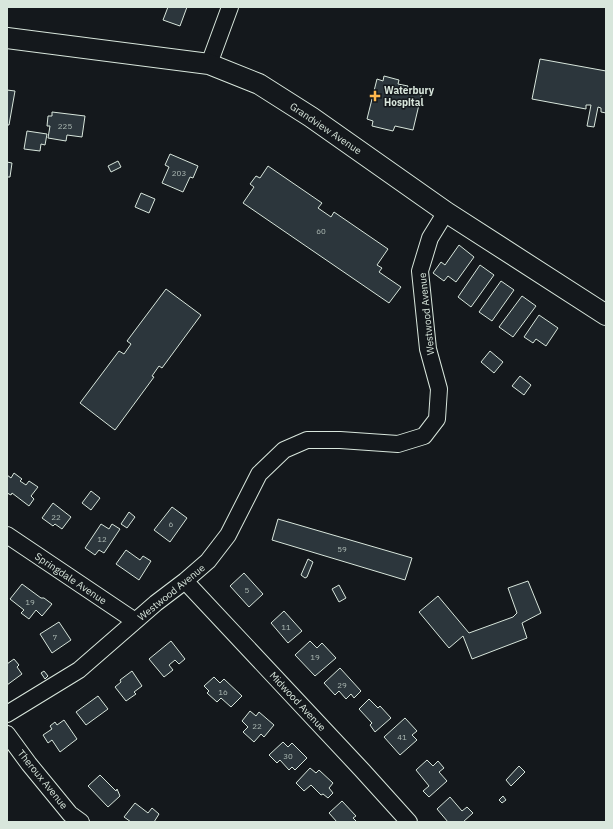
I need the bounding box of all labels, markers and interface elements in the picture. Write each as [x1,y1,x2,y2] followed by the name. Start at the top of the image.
[384,84,435,109] place label: Waterbury Hospital
[369,90,381,102] marker: Waterbury Hospital
[287,100,364,157] street label: Grandview Avenue
[58,121,72,131] house number: 225
[172,168,186,178] house number: 203
[316,226,326,236] house number: 60
[416,272,437,356] street label: Westwood Avenue
[51,512,61,522] house number: 22
[169,519,174,529] house number: 6
[97,534,107,544] house number: 12
[337,544,347,554] house number: 59
[32,550,110,608] street label: Springdale Avenue
[135,561,208,624] street label: Westwood Avenue
[245,585,250,595] house number: 5
[25,597,35,607] house number: 19
[281,622,291,632] house number: 11
[53,632,58,642] house number: 7
[310,652,320,662] house number: 19
[267,669,329,734] street label: Midwood Avenue
[337,680,347,690] house number: 29
[218,687,228,697] house number: 16
[252,721,262,731] house number: 22
[397,732,407,742] house number: 41
[15,747,71,812] street label: Theroux Avenue
[283,751,293,761] house number: 30

